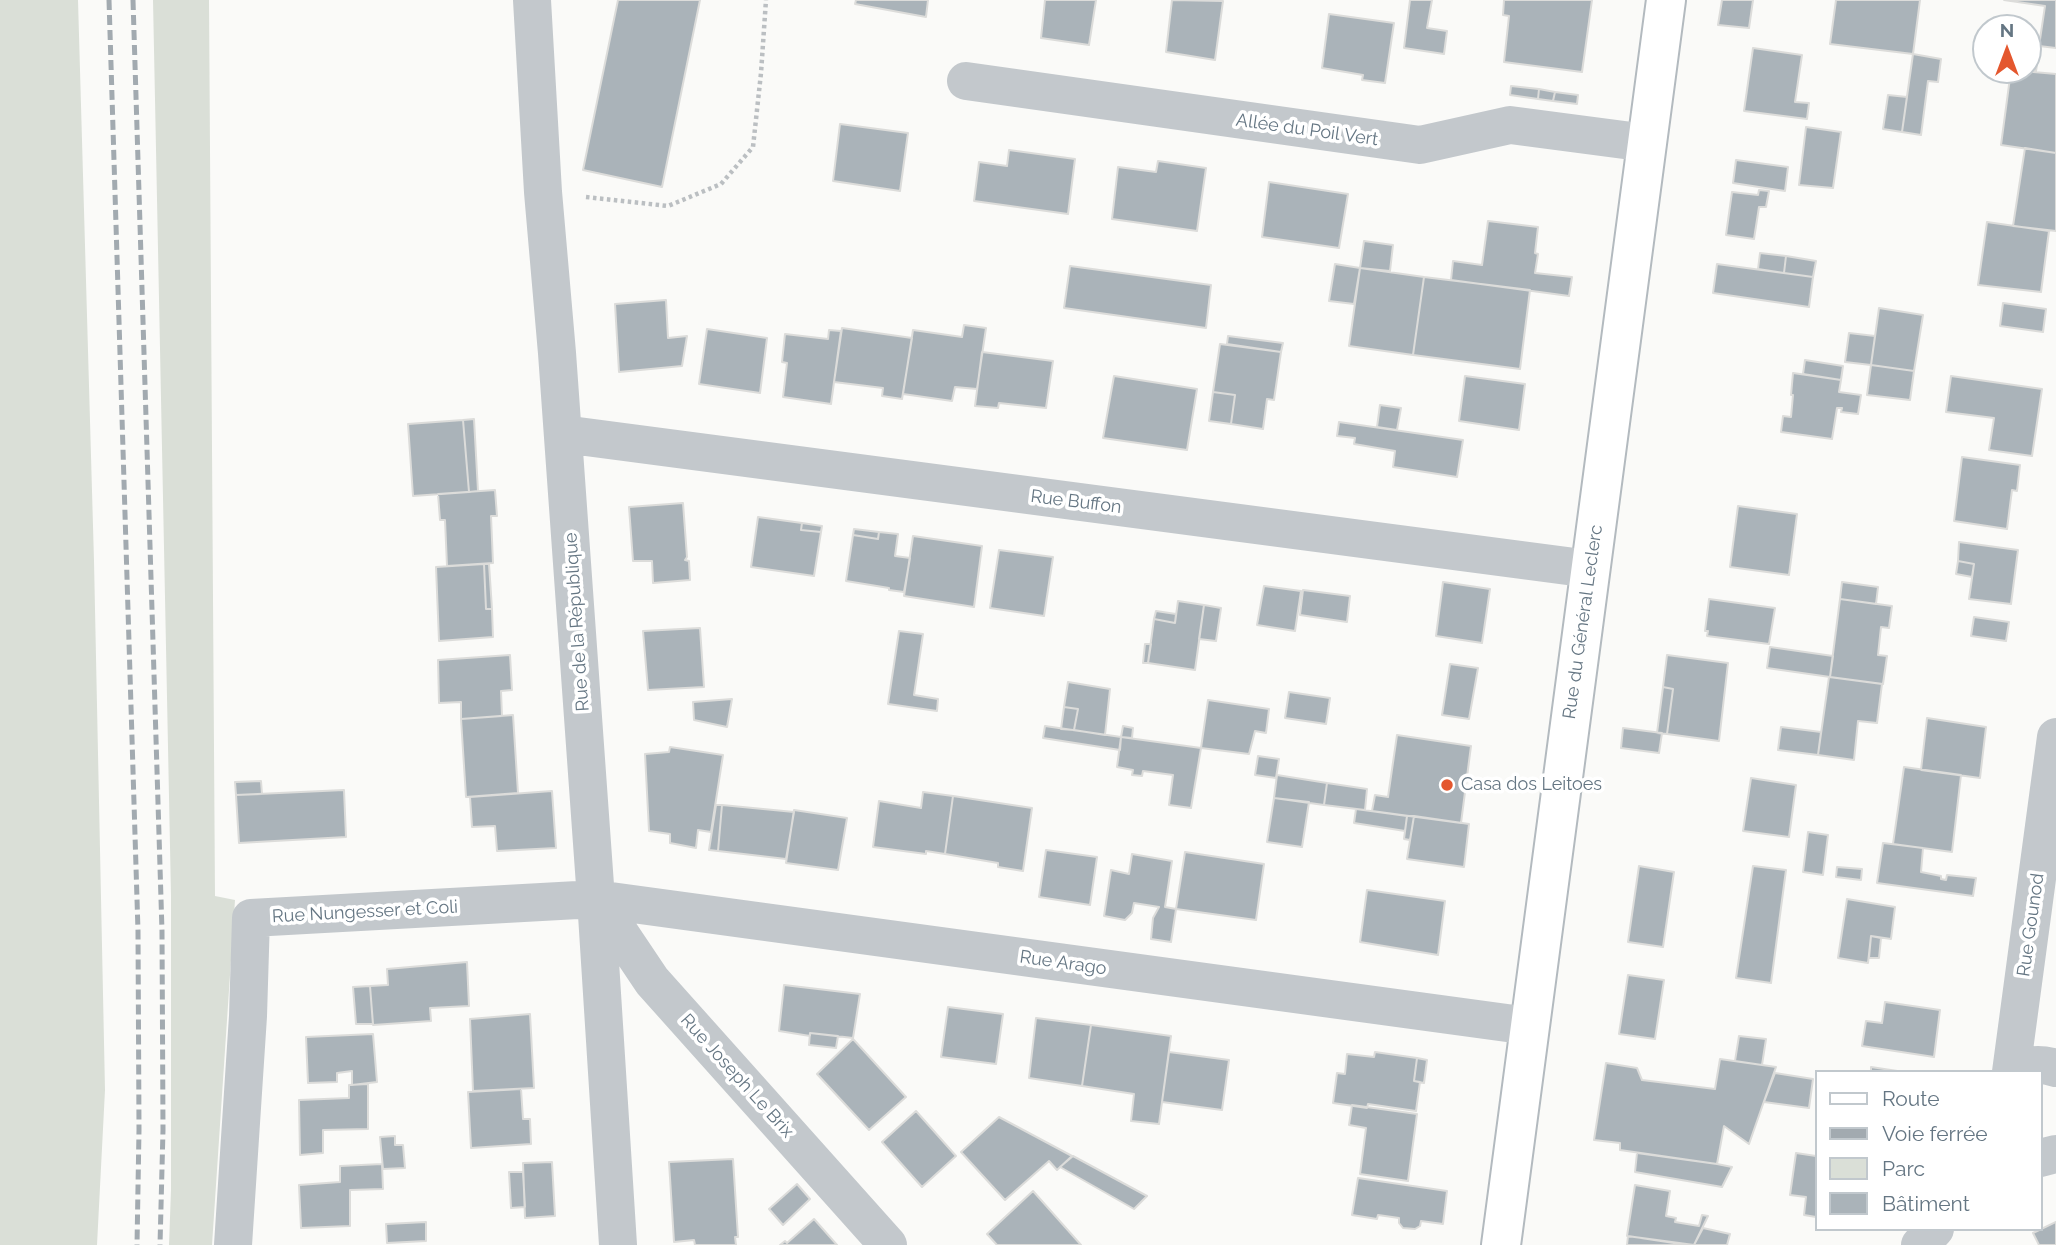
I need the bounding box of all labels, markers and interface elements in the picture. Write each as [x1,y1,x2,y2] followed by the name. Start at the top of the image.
[1972,14,2042,84] north arrow
[2000,19,2014,41] text: N
[1235,109,1379,151] street label: Allée du Poil Vert
[1029,486,1123,518] street label: Rue Buffon
[1559,523,1607,721] street label: Rue du Général Leclerc
[560,532,594,712] street label: Rue de la République
[1461,774,1602,796] place label: Casa dos Leitoes
[1439,777,1455,793] marker: Casa dos Leitoes
[2013,872,2049,978] street label: Rue Gounod
[272,896,458,928] street label: Rue Nungesser et Coli
[1018,946,1108,980] street label: Rue Arago
[676,1010,798,1142] street label: Rue Joseph Le Brix
[1814,1070,2042,1231] legend
[1882,1086,1940,1111] text: Route
[1882,1121,1988,1146] text: Voie ferrée
[1882,1156,1925,1181] text: Parc
[1882,1191,1970,1216] text: Bâtiment

